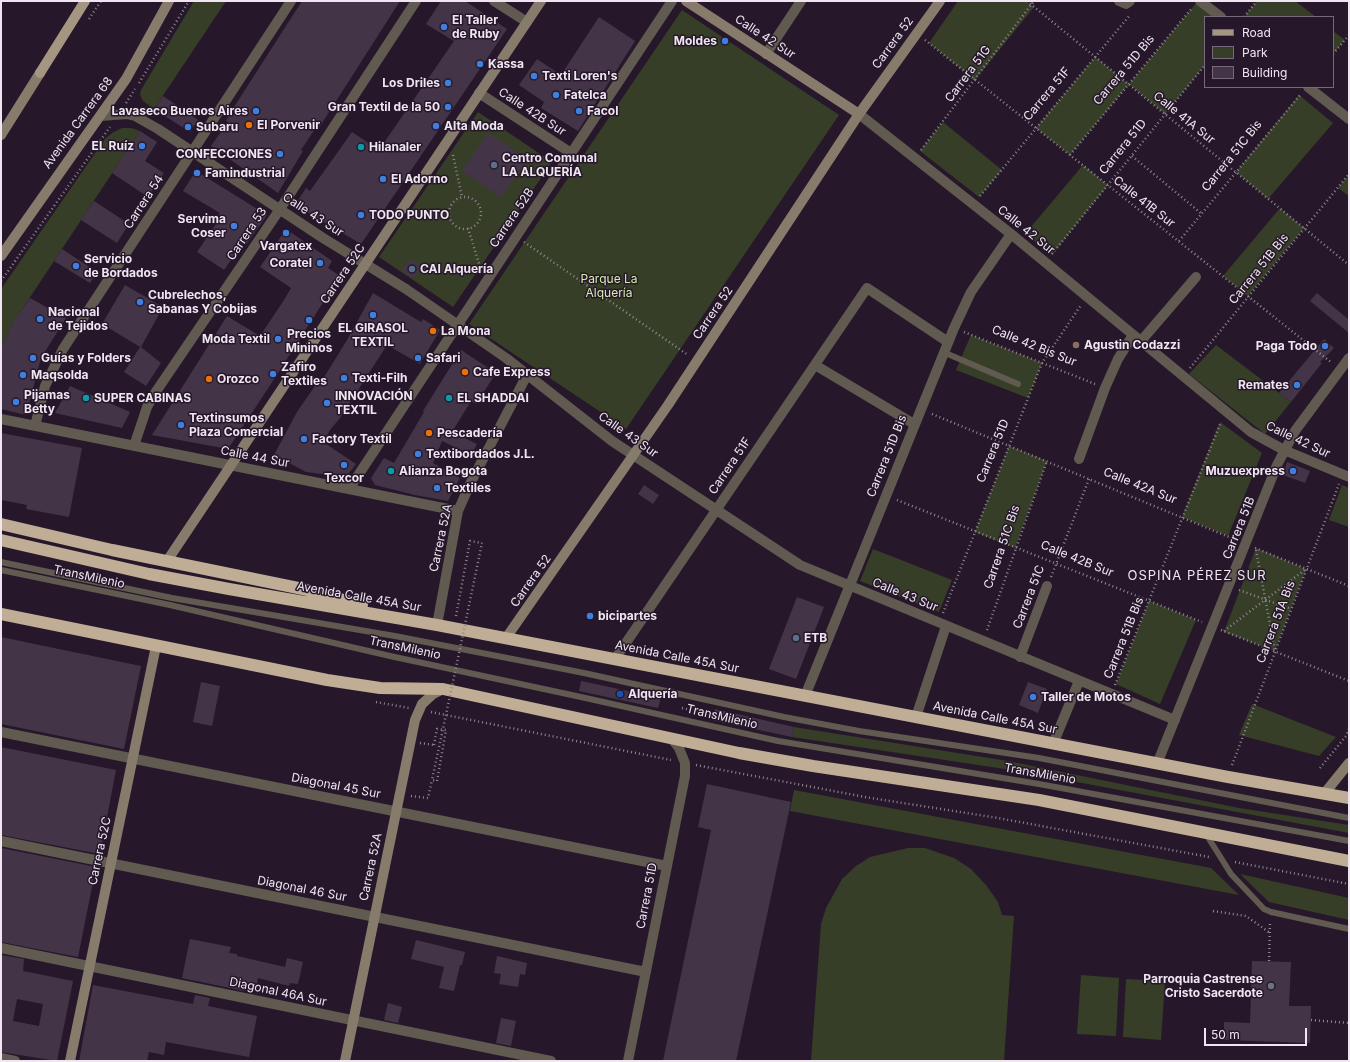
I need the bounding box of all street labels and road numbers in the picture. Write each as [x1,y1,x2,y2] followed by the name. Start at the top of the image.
[732,12,798,62] street label: Calle 42 Sur
[869,14,917,72] street label: Carrera 52
[1090,32,1158,108] street label: Carrera 51D Bis
[942,43,994,105] street label: Carrera 51G
[1020,64,1074,124] street label: Carrera 51F
[40,74,116,172] street label: Avenida Carrera 68
[496,85,568,139] street label: Calle 42B Sur
[1150,89,1218,147] street label: Calle 41A Sur
[1096,116,1150,178] street label: Carrera 51D
[1199,117,1265,195] street label: Carrera 51C Bis
[121,172,167,232] street label: Carrera 54
[1110,173,1178,231] street label: Calle 41B Sur
[487,186,537,250] street label: Carrera 52B
[280,190,346,240] street label: Calle 43 Sur
[994,203,1058,257] street label: Calle 42 Sur
[224,205,270,263] street label: Carrera 53
[1226,231,1292,307] street label: Carrera 51B Bis
[318,241,368,307] street label: Carrera 52C
[690,284,736,342] street label: Carrera 52
[990,322,1078,370] street label: Calle 42 Bis Sur
[595,409,661,461] street label: Calle 43 Sur
[864,413,910,499] street label: Carrera 51D Bis
[974,417,1012,485] street label: Carrera 51D
[1263,419,1333,461] street label: Calle 42 Sur
[706,435,754,497] street label: Carrera 51F
[219,443,291,471] street label: Calle 44 Sur
[1101,465,1179,507] street label: Calle 42A Sur
[1220,495,1258,561] street label: Carrera 51B
[427,503,455,573] street label: Carrera 52A
[981,503,1023,591] street label: Carrera 51C Bis
[1038,538,1116,580] street label: Calle 42B Sur
[508,552,554,610] street label: Carrera 52
[52,562,126,592] street label: TransMilenio
[1010,563,1048,631] street label: Carrera 51C
[870,575,940,615] street label: Calle 43 Sur
[296,579,422,615] street label: Avenida Calle 45A Sur
[1254,579,1298,665] street label: Carrera 51A Bis
[1101,595,1147,681] street label: Carrera 51B Bis
[368,633,442,663] street label: TransMilenio
[614,638,740,676] street label: Avenida Calle 45A Sur
[932,699,1058,737] street label: Avenida Calle 45A Sur
[685,702,759,732] street label: TransMilenio
[1003,761,1077,787] street label: TransMilenio
[290,770,382,802] street label: Diagonal 45 Sur
[86,815,114,887] street label: Carrera 52C
[357,832,385,902] street label: Carrera 52A
[634,862,660,930] street label: Carrera 51D
[256,873,348,905] street label: Diagonal 46 Sur
[228,975,328,1009] street label: Diagonal 46A Sur

